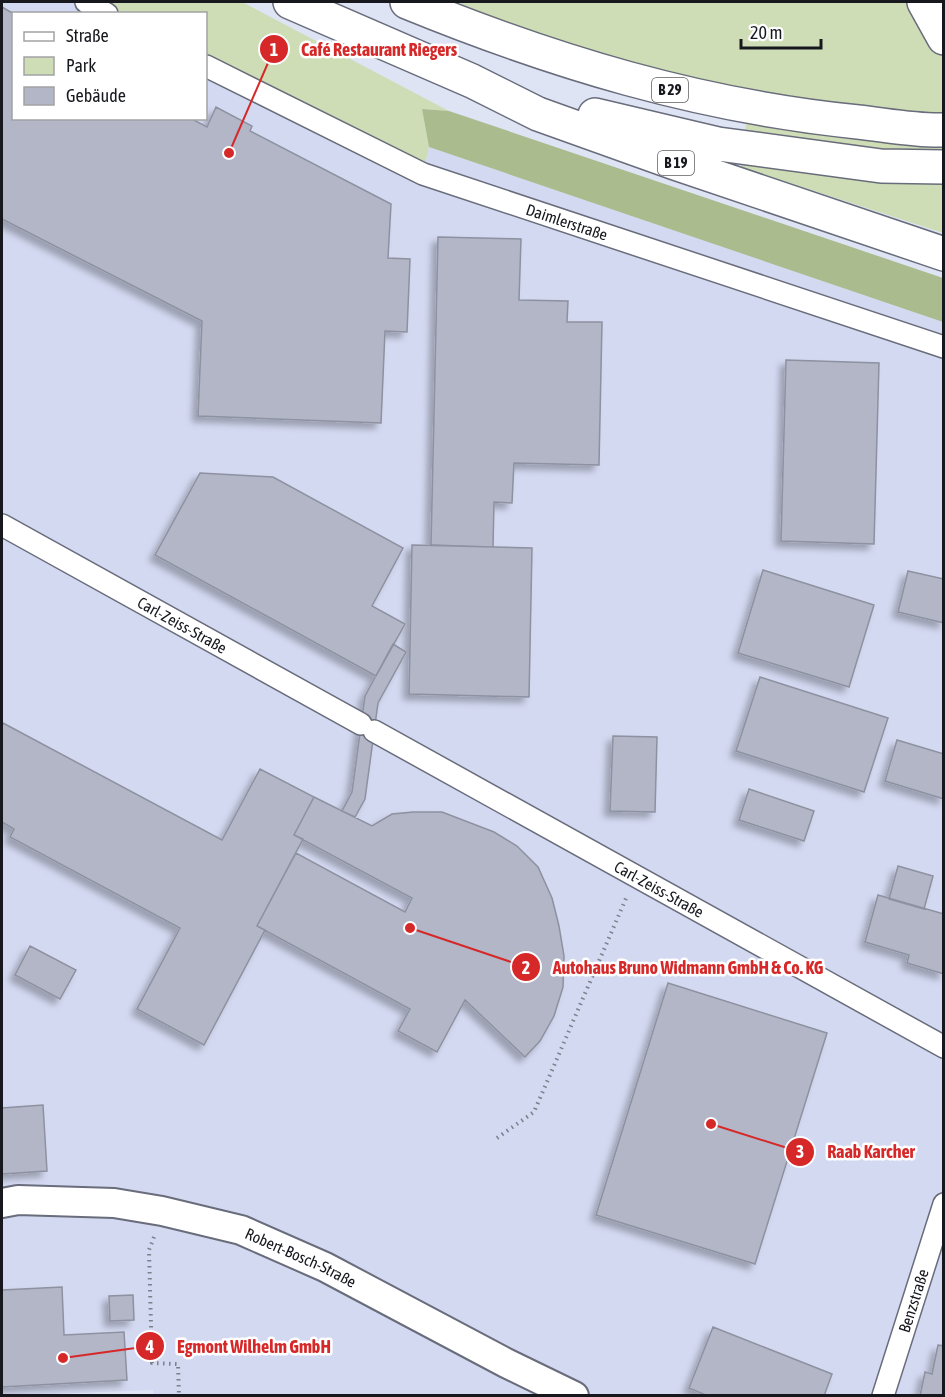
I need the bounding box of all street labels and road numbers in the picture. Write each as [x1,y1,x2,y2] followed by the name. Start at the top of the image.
[652,78,688,102] road number: B 29
[658,151,694,175] road number: B 19
[524,200,610,244] street label: Daimlerstraße
[134,593,230,657] street label: Carl-Zeiss-Straße
[611,857,707,921] street label: Carl-Zeiss-Straße
[243,1224,359,1291] street label: Robert-Bosch-Straße
[895,1267,932,1335] street label: Benzstraße

